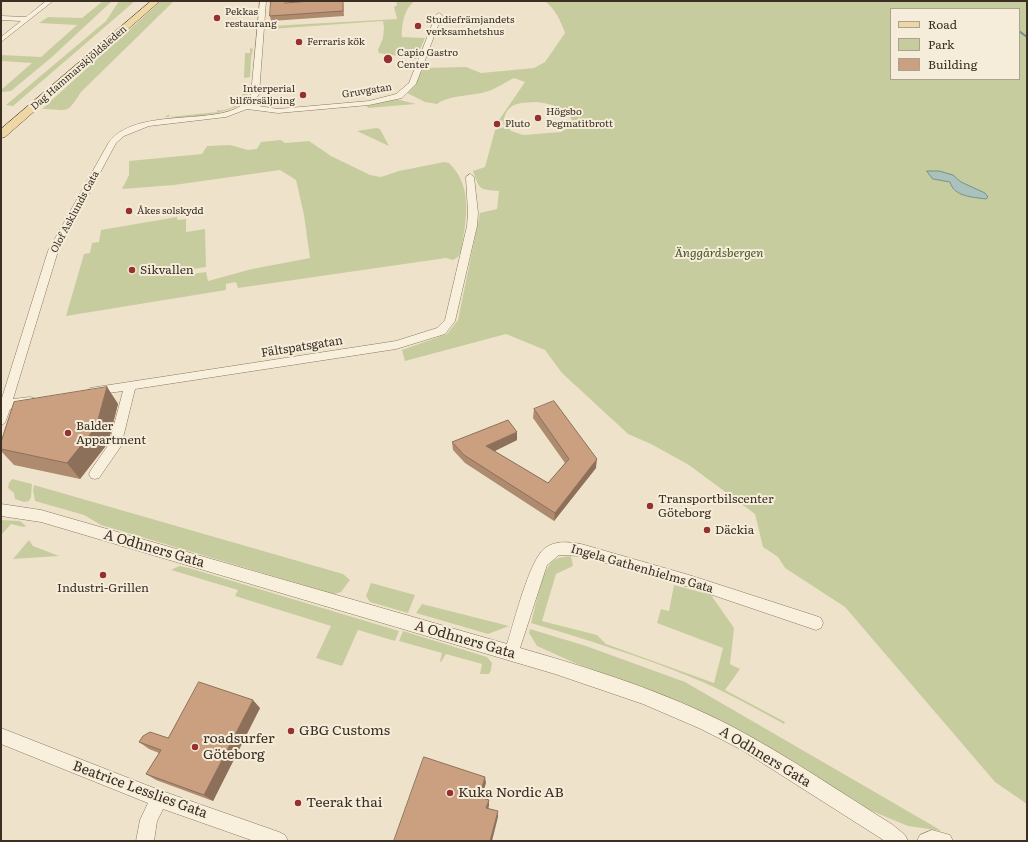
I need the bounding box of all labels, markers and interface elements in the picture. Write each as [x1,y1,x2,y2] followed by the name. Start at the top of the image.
[225,6,277,30] place label: Pekkas restaurang
[890,8,1020,80] legend
[212,13,222,23] marker: Pekkas restaurang
[426,14,514,38] place label: Studiefrämjandets verksamhetshus
[928,15,957,33] text: Road
[413,21,423,31] marker: Studiefrämjandets verksamhetshus
[29,23,129,113] street label: Dag Hammarskjöldsleden
[928,35,954,53] text: Park
[307,36,365,48] place label: Ferraris kök
[294,37,304,47] marker: Ferraris kök
[397,47,458,70] place label: Capio Gastro Center
[382,53,394,65] marker: Capio Gastro Center
[928,55,977,73] text: Building
[341,81,393,101] street label: Gruvgatan
[230,83,295,106] place label: Interperial bilförsäljning
[298,90,308,100] marker: Interperial bilförsäljning
[546,106,613,130] place label: Högsbo Pegmatitbrott
[533,113,543,123] marker: Högsbo Pegmatitbrott
[505,118,530,130] place label: Pluto
[492,119,502,129] marker: Pluto
[48,169,102,255] street label: Olof Asklunds Gata
[137,205,204,217] place label: Åkes solskydd
[124,206,134,216] marker: Åkes solskydd
[675,246,763,260] park label: Änggårdsbergen
[140,263,194,277] place label: Sikvallen
[127,265,137,275] marker: Sikvallen
[260,333,344,361] street label: Fältspatsgatan
[76,419,146,447] place label: Balder Appartment
[63,428,73,438] marker: Balder Appartment
[658,492,774,520] place label: Transportbilscenter Göteborg
[645,501,655,511] marker: Transportbilscenter Göteborg
[715,523,754,537] place label: Däckia
[702,525,712,535] marker: Däckia
[102,527,206,571] street label: A Odhners Gata
[569,542,715,596] street label: Ingela Gathenhielms Gata
[98,570,108,580] marker: Industri-Grillen
[57,581,149,595] place label: Industri-Grillen
[413,618,517,662] street label: A Odhners Gata
[299,723,390,739] place label: GBG Customs
[716,723,814,791] street label: A Odhners Gata
[286,726,296,736] marker: GBG Customs
[203,731,274,764] place label: roadsurfer Göteborg
[190,742,200,752] marker: roadsurfer Göteborg
[70,758,210,822] street label: Beatrice Lesslies Gata
[458,785,564,801] place label: Kuka Nordic AB
[445,788,455,798] marker: Kuka Nordic AB
[306,795,382,811] place label: Teerak thai
[293,798,303,808] marker: Teerak thai

